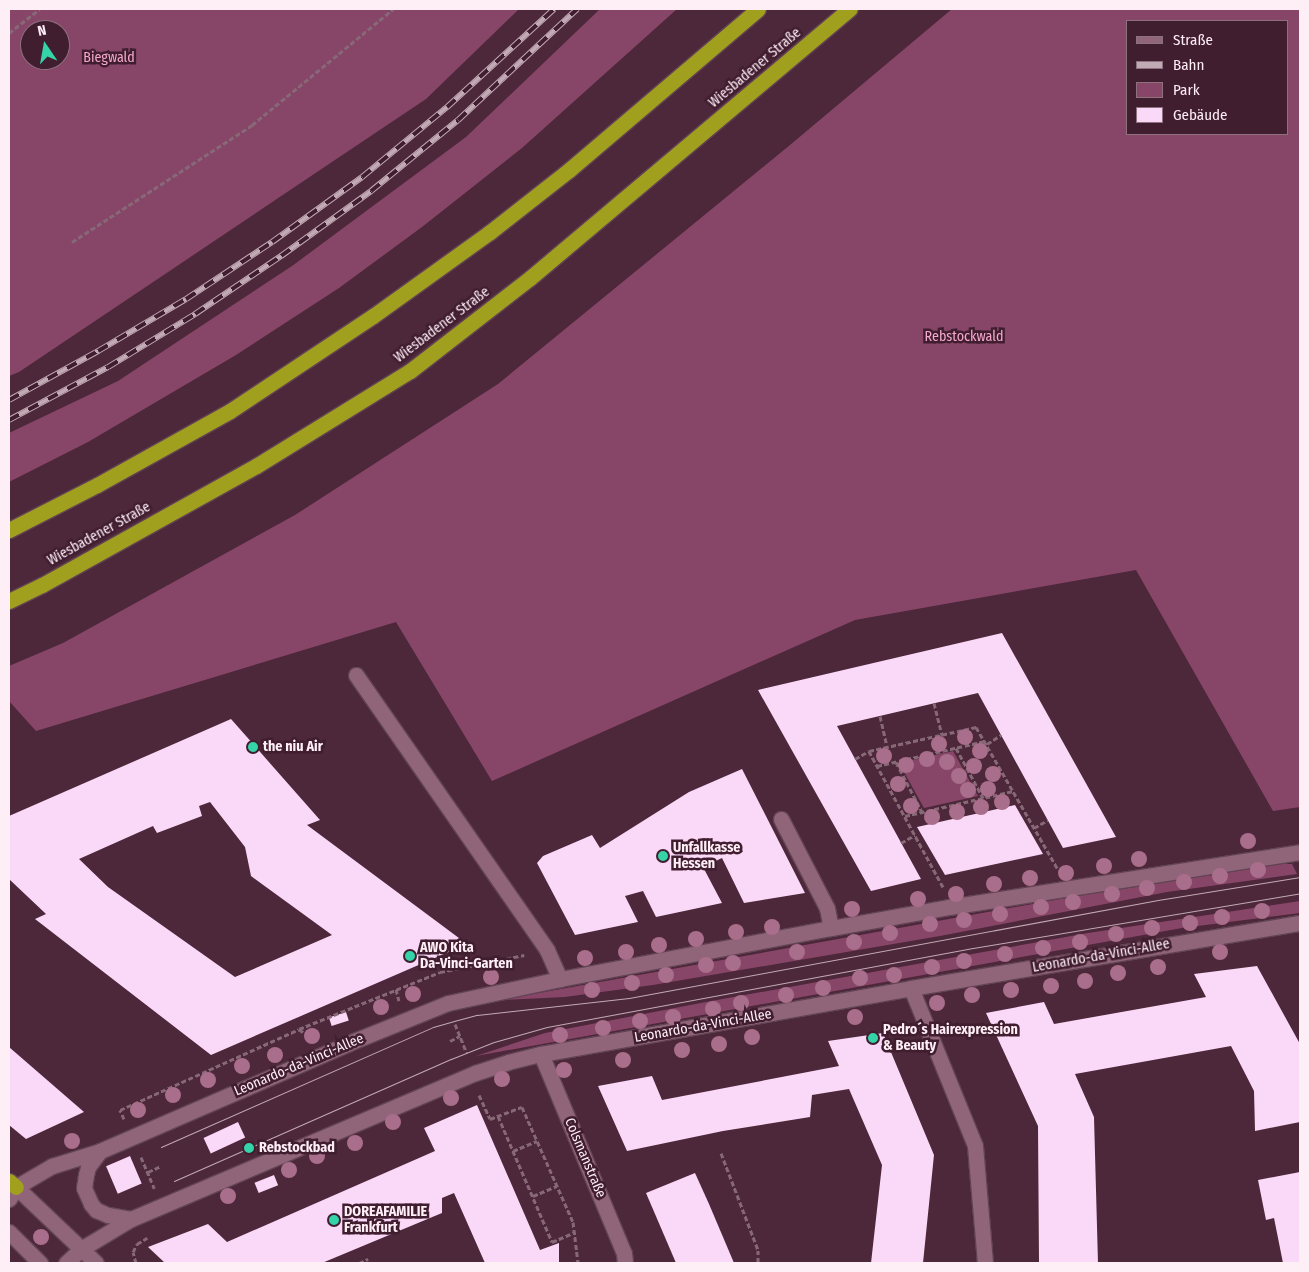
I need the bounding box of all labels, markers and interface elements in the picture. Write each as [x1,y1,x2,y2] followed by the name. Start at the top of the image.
[20,20,70,70] north arrow
[1126,20,1289,135] legend
[36,22,48,40] text: N
[705,25,805,111] street label: Wiesbadener Straße
[1173,31,1213,49] text: Straße
[83,50,135,66] park label: Biegwald
[1173,56,1204,74] text: Bahn
[1173,81,1200,99] text: Park
[1173,106,1228,124] text: Gebäude
[391,284,493,366] street label: Wiesbadener Straße
[925,329,1003,345] park label: Rebstockwald
[45,499,153,569] street label: Wiesbadener Straße
[263,739,323,755] place label: the niu Air
[247,741,259,753] marker: the niu Air
[673,840,740,872] place label: Unfallkasse Hessen
[657,850,669,862] marker: Unfallkasse Hessen
[1031,936,1171,976] street label: Leonardo-da-Vinci-Allee
[420,940,513,972] place label: AWO Kita Da-Vinci-Garten
[404,950,416,962] marker: AWO Kita Da-Vinci-Garten
[633,1006,773,1046] street label: Leonardo-da-Vinci-Allee
[883,1022,1018,1054] place label: Pedro´s Hairexpression & Beauty
[232,1030,366,1100] street label: Leonardo-da-Vinci-Allee
[867,1032,879,1044] marker: Pedro´s Hairexpression & Beauty
[561,1116,609,1200] street label: Colsmanstraße
[259,1140,335,1156] place label: Rebstockbad
[243,1142,255,1154] marker: Rebstockbad
[344,1204,427,1236] place label: DOREAFAMILIE Frankfurt
[328,1214,340,1226] marker: DOREAFAMILIE Frankfurt

